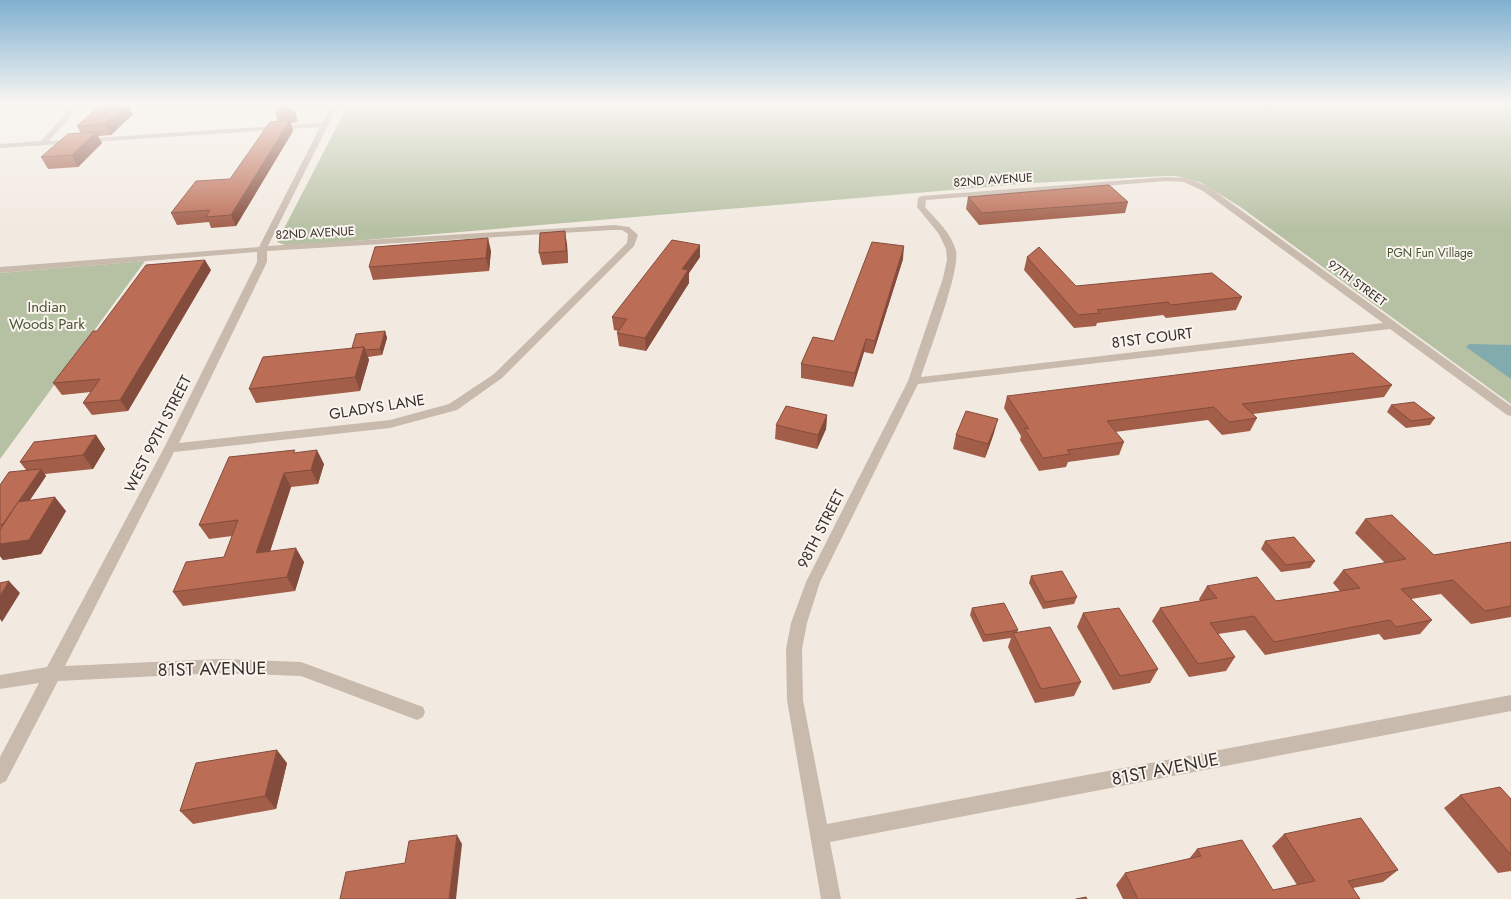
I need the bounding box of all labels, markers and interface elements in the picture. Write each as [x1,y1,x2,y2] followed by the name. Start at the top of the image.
[953,168,1033,192] street label: 82ND AVENUE
[275,222,355,244] street label: 82ND AVENUE
[1387,244,1473,262] park label: PGN Fun Village
[1324,256,1390,311] street label: 97TH STREET
[9,296,85,335] park label: Indian Woods Park
[1110,322,1194,354] street label: 81ST COURT
[119,372,197,496] street label: WEST 99TH STREET
[328,389,426,425] street label: GLADYS LANE
[792,486,850,572] street label: 98TH STREET
[158,655,266,683] street label: 81ST AVENUE
[1109,746,1221,792] street label: 81ST AVENUE

